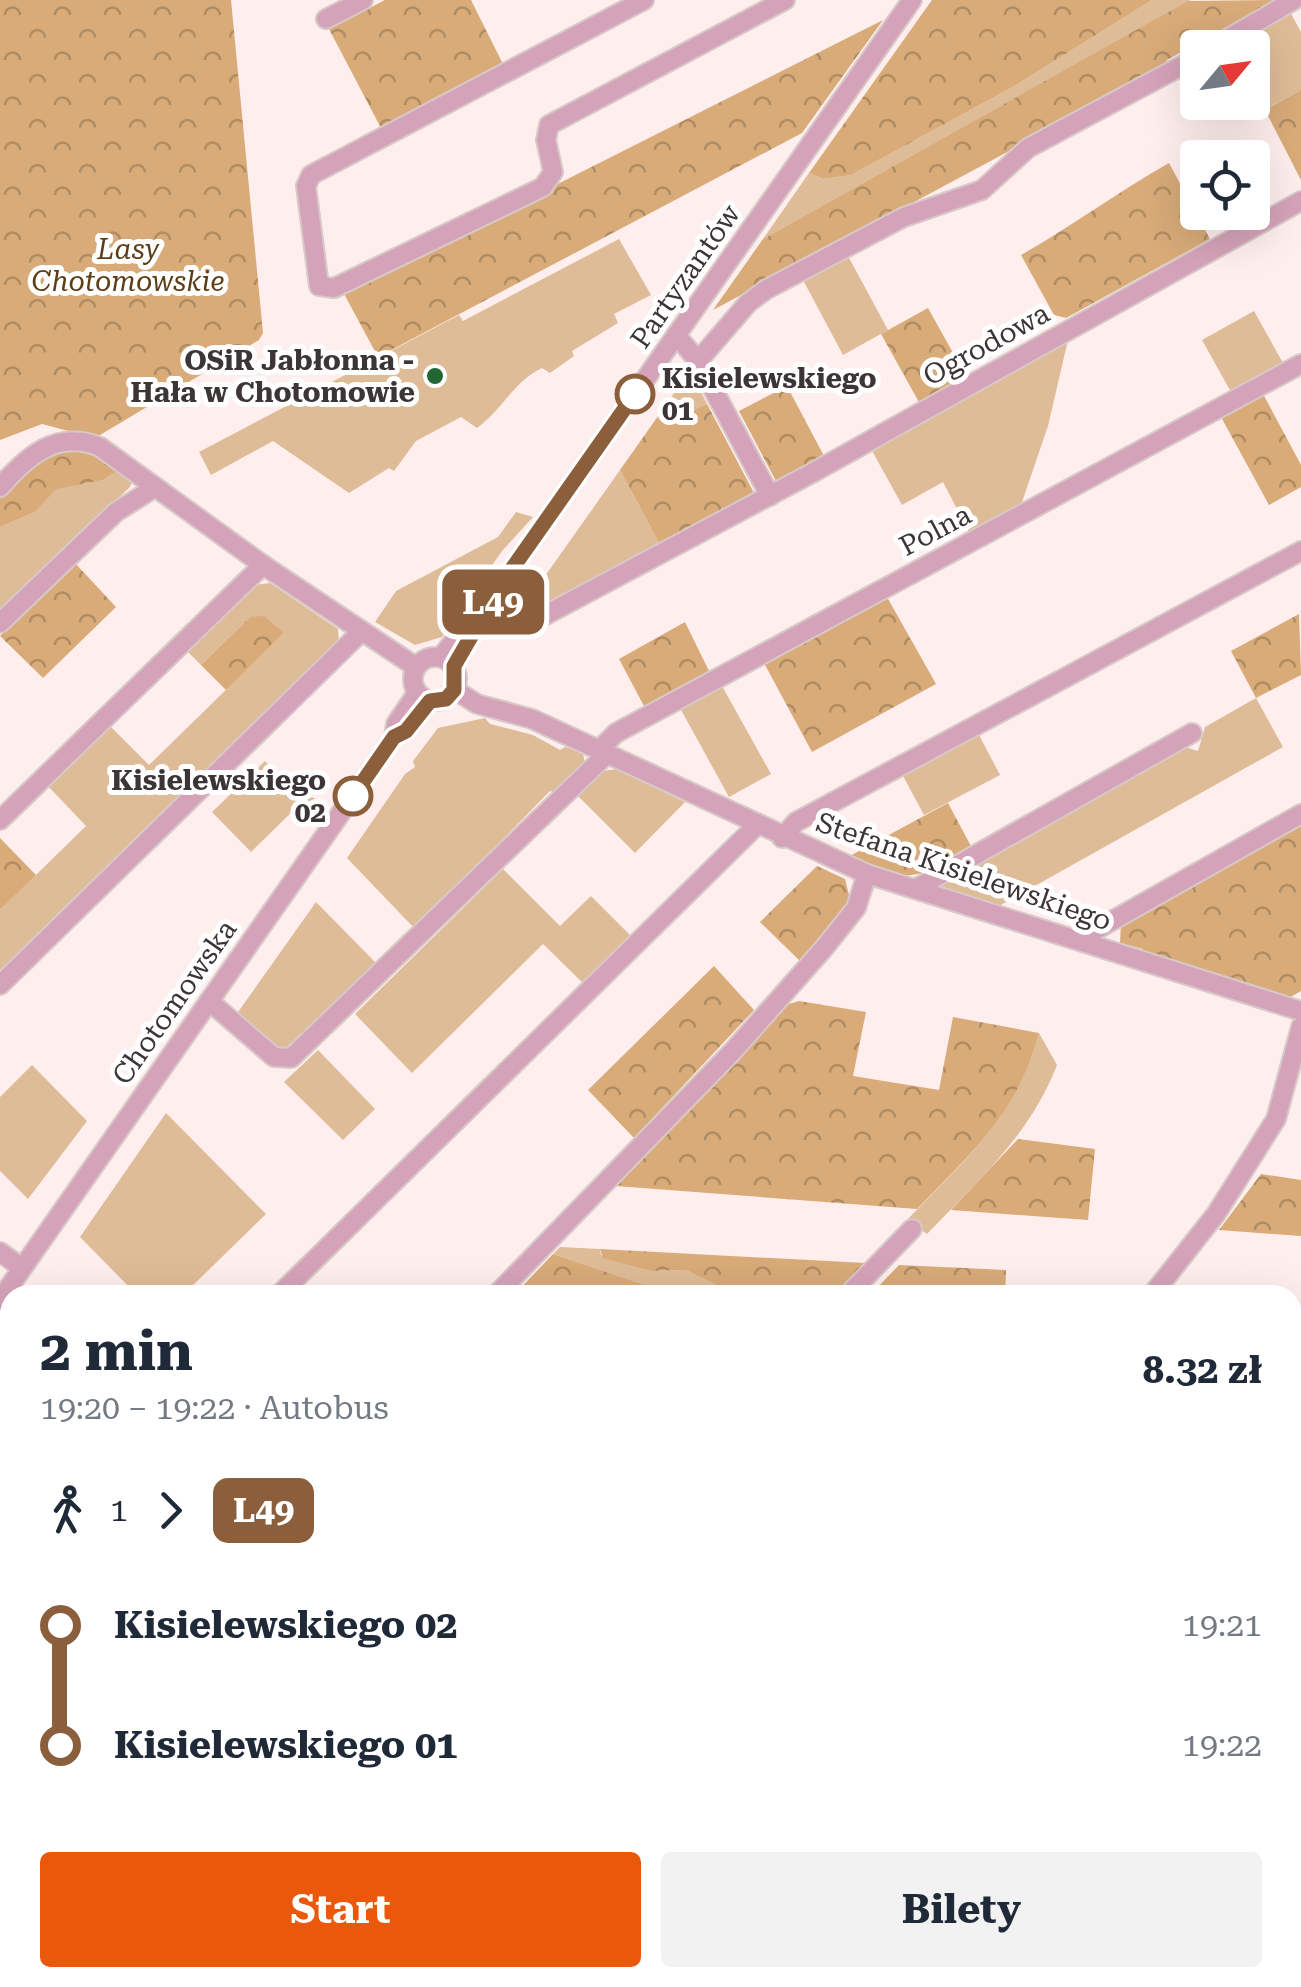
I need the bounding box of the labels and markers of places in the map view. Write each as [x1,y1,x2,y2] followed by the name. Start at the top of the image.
[131,344,415,409] place label: OSiR Jabłonna - Hała w Chotomowie
[662,362,877,427] place label: Kisielewskiego 01
[424,365,446,387] marker: OSiR Jabłonna - Hała w Chotomowie
[616,375,654,413] marker: Kisielewskiego 01
[111,764,326,829] place label: Kisielewskiego 02
[334,777,372,815] marker: Kisielewskiego 02

